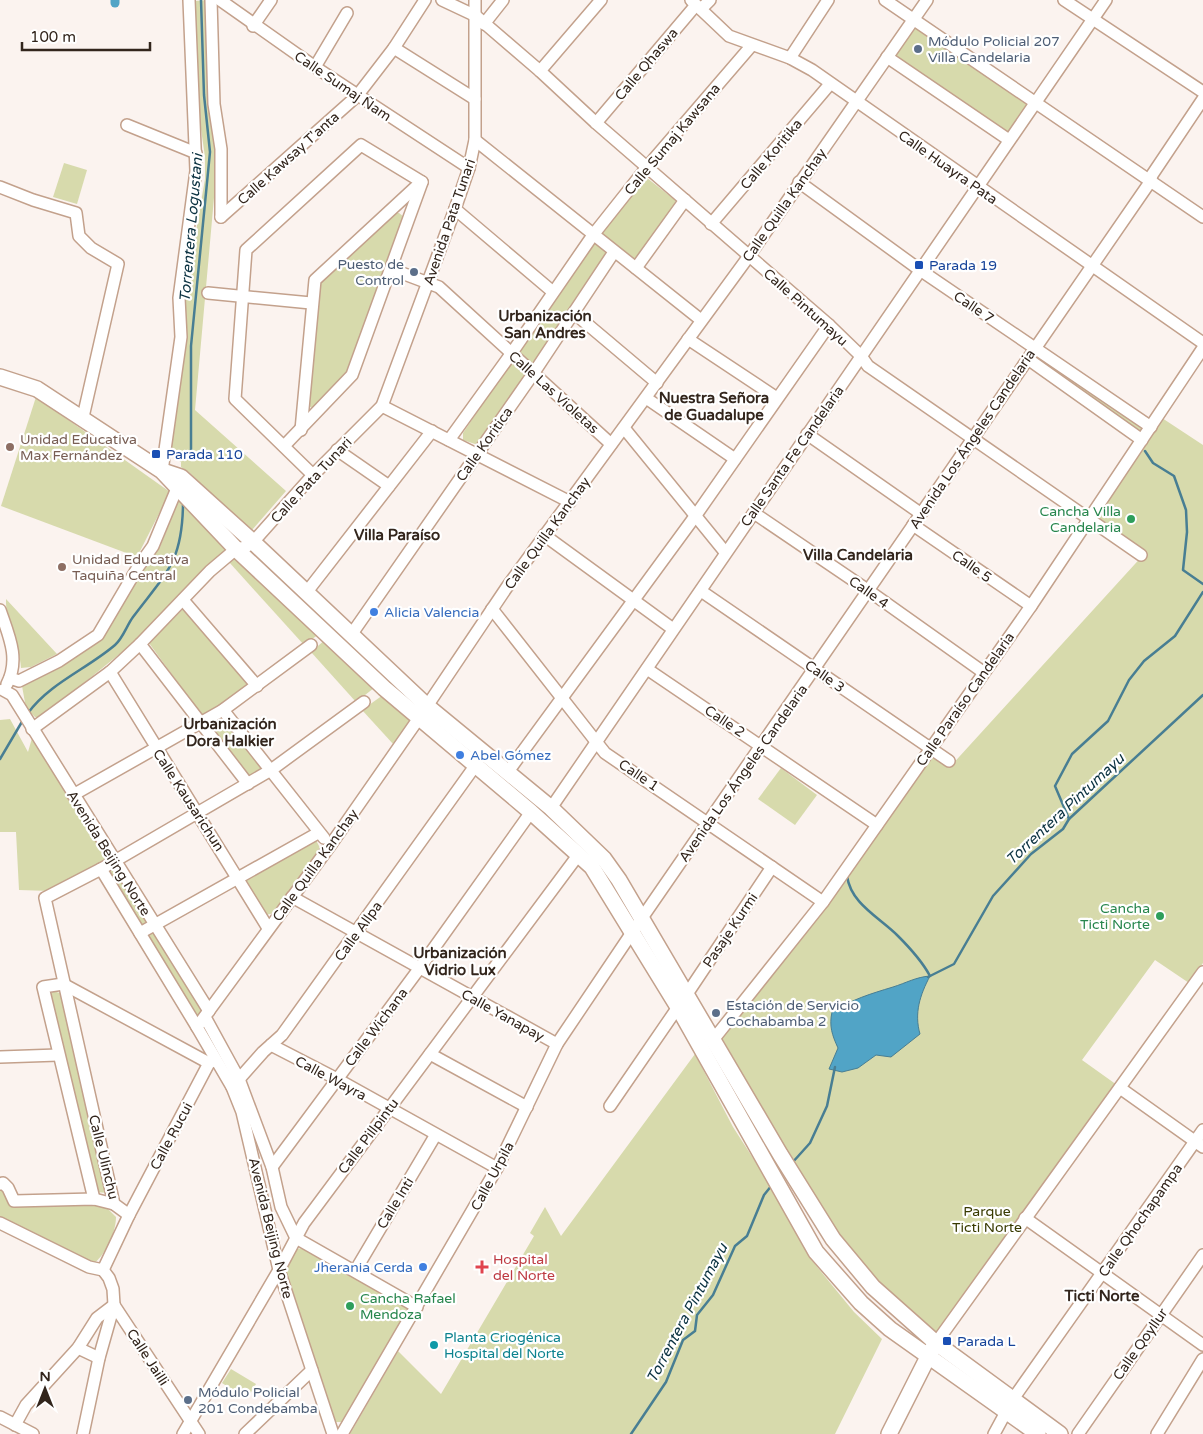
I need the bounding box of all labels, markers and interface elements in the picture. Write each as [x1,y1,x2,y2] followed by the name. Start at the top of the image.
[22,20,150,52] scale bar
[611,25,682,104] street label: Calle Qhaswa
[30,28,76,46] text: 100 m
[928,33,1060,66] place label: Módulo Policial 207 Villa Candelaria
[912,43,924,55] marker: Módulo Policial 207 Villa Candelaria
[291,48,394,125] street label: Calle Sumaj Ñam
[621,80,724,199] street label: Calle Sumaj Kawsana
[234,108,343,209] street label: Calle Kawsay T'anta
[737,116,806,193] street label: Calle Koritika
[895,127,1001,208] street label: Calle Huayra Pata
[739,145,830,265] street label: Calle Quilla Kanchay
[176,151,207,303] water label: Torrentera Logustani
[420,157,479,288] street label: Avenida Pata Tunari
[337,256,404,289] place label: Puesto de Control
[929,257,997,274] place label: Parada 19
[913,259,925,271] marker: Parada 19
[760,265,851,350] street label: Calle Pintumayu
[408,266,420,278] marker: Puesto de Control
[950,288,997,327] street label: Calle 7
[498,307,592,342] district label: Urbanización San Andres
[906,346,1039,532] street label: Avenida Los Ángeles Candelaria
[505,347,602,437] street label: Calle Las Violetas
[737,382,848,530] street label: Calle Santa Fe Candelaria
[659,389,769,425] district label: Nuestra Señora de Guadalupe
[452,404,516,485] street label: Calle Koritica
[20,431,137,464] place label: Unidad Educativa Max Fernández
[267,434,356,527] street label: Calle Pata Tunari
[4,441,16,453] marker: Unidad Educativa Max Fernández
[166,446,243,463] place label: Parada 110
[150,448,162,460] marker: Parada 110
[501,473,594,593] street label: Calle Quilla Kanchay
[1039,503,1121,536] place label: Cancha Villa Candelaria
[1125,513,1137,525] marker: Cancha Villa Candelaria
[354,526,440,544] district label: Villa Paraíso
[803,546,913,564] district label: Villa Candelaria
[948,547,995,586] street label: Calle 5
[72,551,189,584] place label: Unidad Educativa Taquiña Central
[56,561,68,573] marker: Unidad Educativa Taquiña Central
[845,573,892,612] street label: Calle 4
[384,604,479,621] place label: Alicia Valencia
[368,606,380,618] marker: Alicia Valencia
[913,629,1018,770] street label: Calle Paraíso Candelaria
[801,657,848,696] street label: Calle 3
[675,681,811,865] street label: Avenida Los Ángeles Candelaria
[701,702,748,741] street label: Calle 2
[183,715,277,750] district label: Urbanización Dora Halkier
[149,746,228,855] street label: Calle Kausarichun
[470,747,551,764] place label: Abel Gómez
[454,749,466,761] marker: Abel Gómez
[1002,749,1128,868] water label: Torrentera Pintumayu
[615,756,662,795] street label: Calle 1
[63,787,154,919] street label: Avenida Beijing Norte
[269,805,362,925] street label: Calle Quilla Kanchay
[699,890,762,971] street label: Pasaje Kurmi
[331,898,386,965] street label: Calle Allpa
[1080,900,1150,933] place label: Cancha Ticti Norte
[1154,910,1166,922] marker: Cancha Ticti Norte
[413,944,507,979] district label: Urbanización Vidrio Lux
[341,985,411,1070] street label: Calle Wichana
[458,986,548,1045] street label: Calle Yanapay
[726,997,859,1030] place label: Estación de Servicio Cochabamba 2
[710,1007,722,1019] marker: Estación de Servicio Cochabamba 2
[292,1053,369,1104] street label: Calle Wayra
[334,1095,402,1178] street label: Calle Pillpintu
[147,1100,196,1173] street label: Calle Rucui
[85,1113,122,1201] street label: Calle Ulinchu
[467,1139,518,1214] street label: Calle Urpila
[245,1156,296,1300] street label: Avenida Beijing Norte
[1095,1160,1186,1280] street label: Calle Qhochapampa
[373,1174,417,1232] street label: Calle Inti
[952,1203,1022,1236] park label: Parque Ticti Norte
[643,1240,732,1386] water label: Torrentera Pintumayu
[493,1251,555,1284] place label: Hospital del Norte
[314,1259,413,1276] place label: Jherania Cerda
[475,1260,489,1274] marker: Hospital del Norte
[417,1261,429,1273] marker: Jherania Cerda
[1064,1287,1140,1305] district label: Ticti Norte
[360,1290,456,1323] place label: Cancha Rafael Mendoza
[344,1300,356,1312] marker: Cancha Rafael Mendoza
[1109,1304,1172,1384] street label: Calle Qoyllur
[123,1326,172,1389] street label: Calle Jailli
[444,1329,564,1362] place label: Planta Criogénica Hospital del Norte
[957,1333,1016,1350] place label: Parada L
[941,1335,953,1347] marker: Parada L
[428,1339,440,1351] marker: Planta Criogénica Hospital del Norte
[20,1364,70,1414] north arrow
[39,1368,51,1385] text: N
[198,1384,318,1417] place label: Módulo Policial 201 Condebamba
[182,1394,194,1406] marker: Módulo Policial 201 Condebamba

